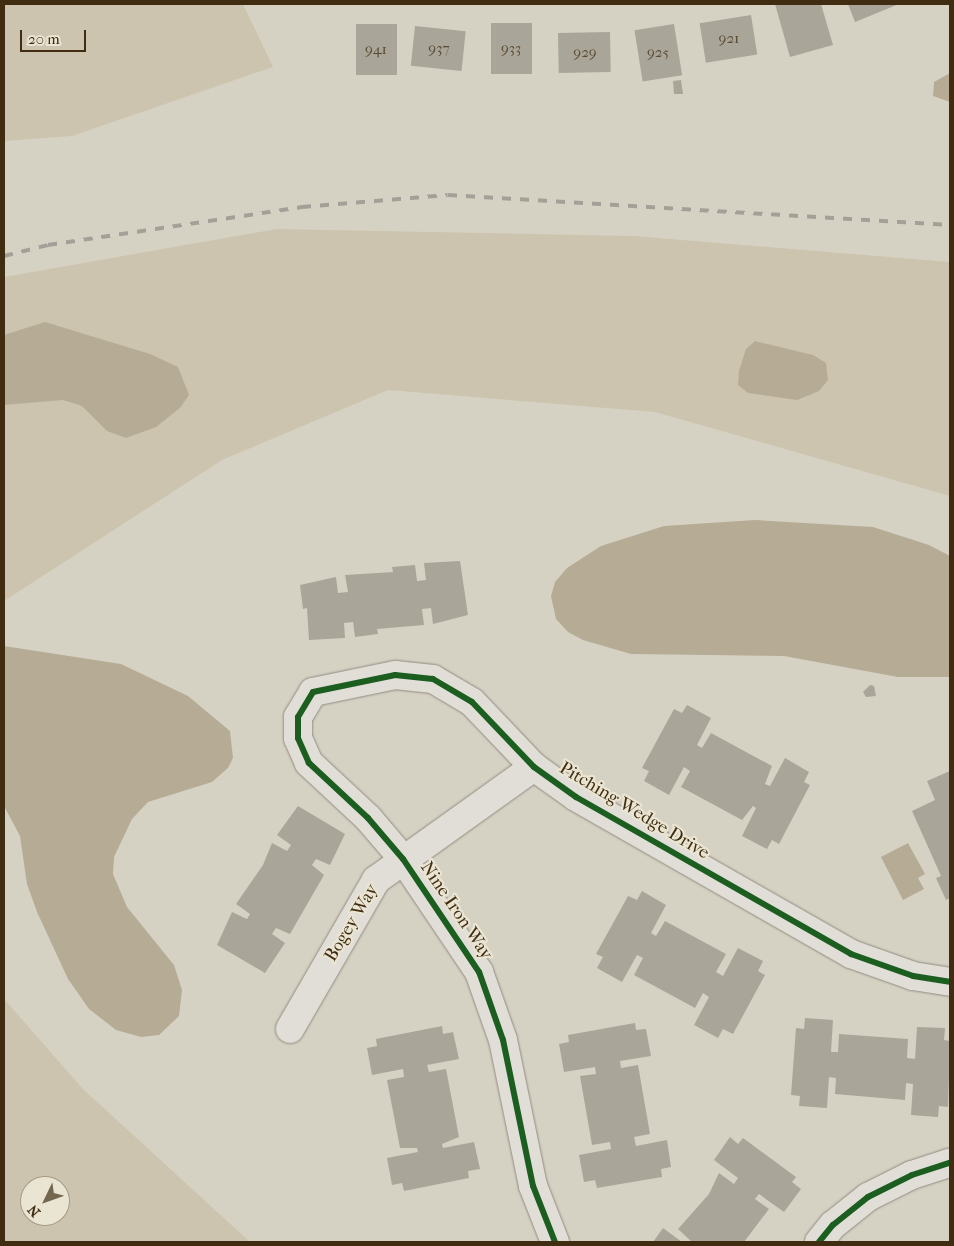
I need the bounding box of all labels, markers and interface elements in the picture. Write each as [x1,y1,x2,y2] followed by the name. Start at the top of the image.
[22,20,89,52] scale bar
[28,30,60,48] text: 20 m
[719,30,739,48] house number: 921
[428,40,450,58] house number: 937
[501,40,521,58] house number: 933
[365,41,387,59] house number: 941
[573,44,597,62] house number: 929
[647,44,669,62] house number: 925
[555,758,713,864] street label: Pitching Wedge Drive
[415,858,497,964] street label: Nine Iron Way
[320,880,384,966] street label: Bogey Way
[20,1176,70,1226] north arrow
[24,1201,44,1220] text: N

